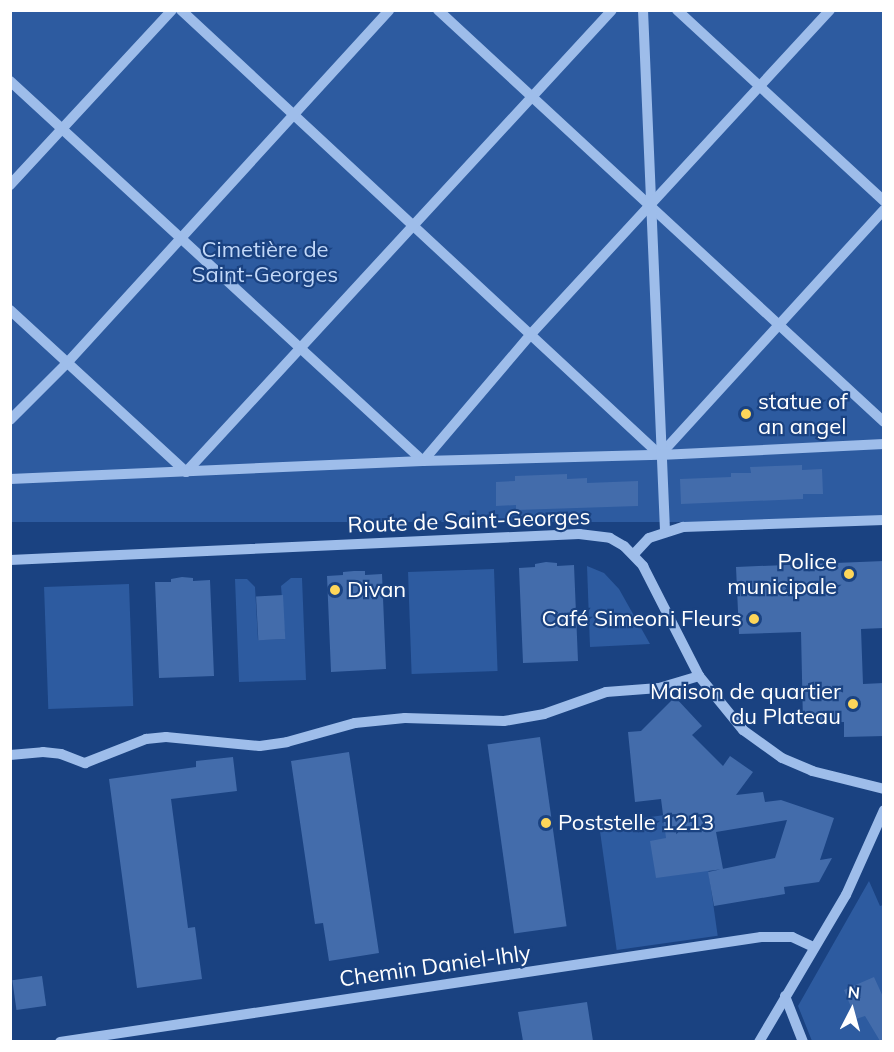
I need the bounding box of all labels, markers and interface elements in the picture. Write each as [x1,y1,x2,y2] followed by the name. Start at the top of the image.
[192,236,338,288] park label: Cimetière de Saint-Georges
[758,388,848,440] place label: statue of an angel
[739,407,753,421] marker: statue of an angel
[347,504,591,538] street label: Route de Saint-Georges
[727,548,837,600] place label: Police municipale
[842,567,856,581] marker: Police municipale
[347,577,406,603] place label: Divan
[328,583,342,597] marker: Divan
[542,606,742,632] place label: Café Simeoni Fleurs
[747,612,761,626] marker: Café Simeoni Fleurs
[650,678,841,730] place label: Maison de quartier du Plateau
[846,697,860,711] marker: Maison de quartier du Plateau
[558,810,714,836] place label: Poststelle 1213
[539,816,553,830] marker: Poststelle 1213
[338,939,532,993] street label: Chemin Daniel-Ihly
[822,980,882,1040] north arrow
[847,982,861,1003] text: N

